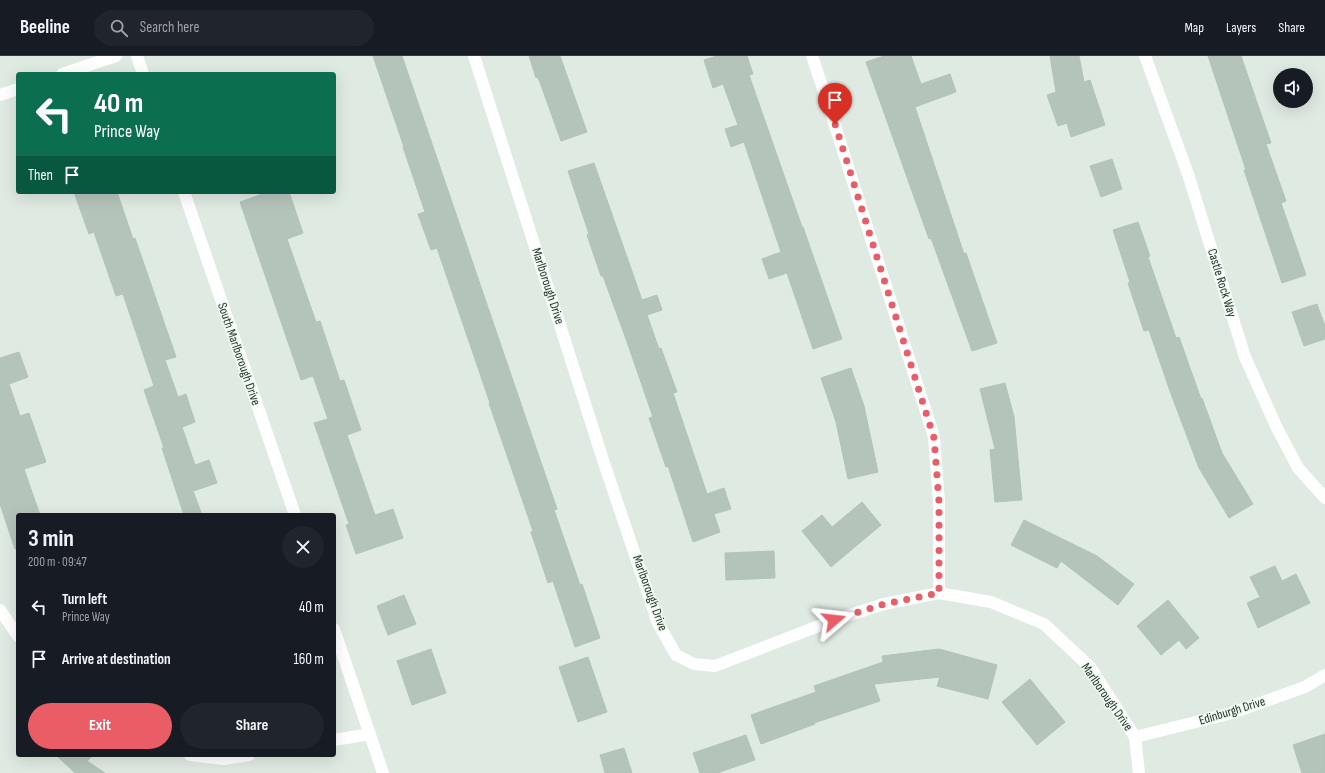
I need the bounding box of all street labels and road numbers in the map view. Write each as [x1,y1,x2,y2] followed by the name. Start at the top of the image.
[528,246,568,326] street label: Marlborough Drive
[1204,247,1240,319] street label: Castle Rock Way
[214,301,264,407] street label: South Marlborough Drive
[629,553,671,633] street label: Marlborough Drive
[1078,660,1136,734] street label: Marlborough Drive
[1197,693,1267,729] street label: Edinburgh Drive

